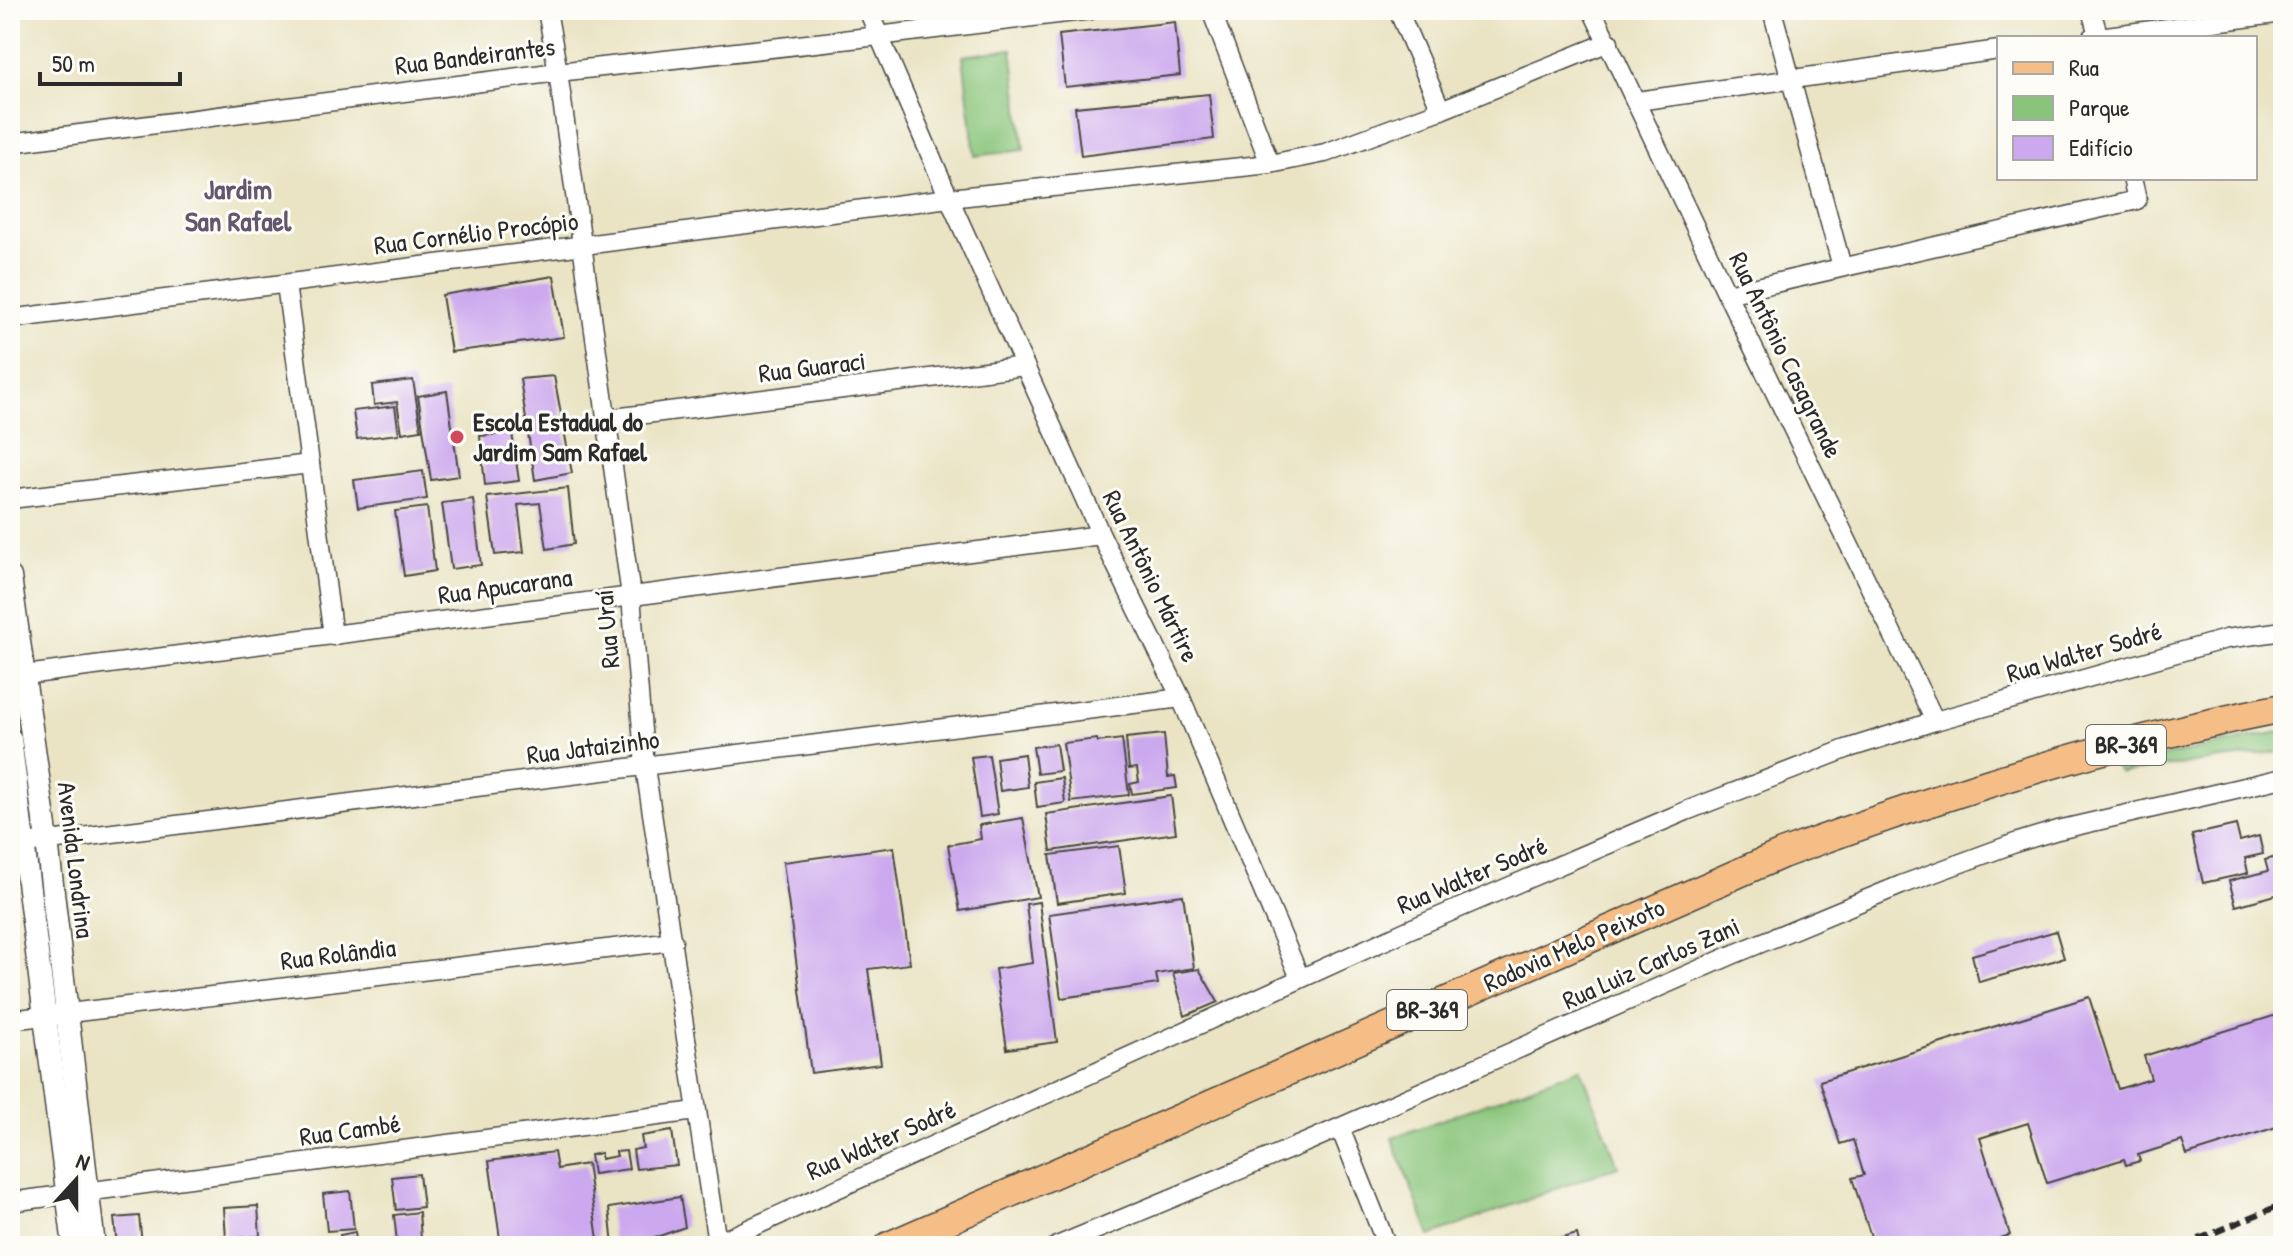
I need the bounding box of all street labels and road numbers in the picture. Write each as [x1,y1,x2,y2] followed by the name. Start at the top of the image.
[393,28,557,83] street label: Rua Bandeirantes
[372,203,580,262] street label: Rua Cornélio Procópio
[1721,246,1851,464] street label: Rua Antônio Casagrande
[756,343,867,390] street label: Rua Guaraci
[1095,484,1208,668] street label: Rua Antônio Mártire
[436,559,574,612] street label: Rua Apucarana
[586,588,627,670] street label: Rua Uraí
[2002,613,2165,690] street label: Rua Walter Sodré
[525,721,661,772] street label: Rua Jataizinho
[2086,725,2166,765] road number: BR-369
[50,780,103,940] street label: Avenida Londrina
[1391,827,1552,922] street label: Rua Walter Sodré
[1478,889,1670,1000] street label: Rodovia Melo Peixoto
[1557,908,1745,1017] street label: Rua Luiz Carlos Zani
[278,929,397,978] street label: Rua Rolândia
[1387,990,1467,1030] road number: BR-369
[801,1091,961,1188] street label: Rua Walter Sodré
[297,1105,403,1154] street label: Rua Cambé

